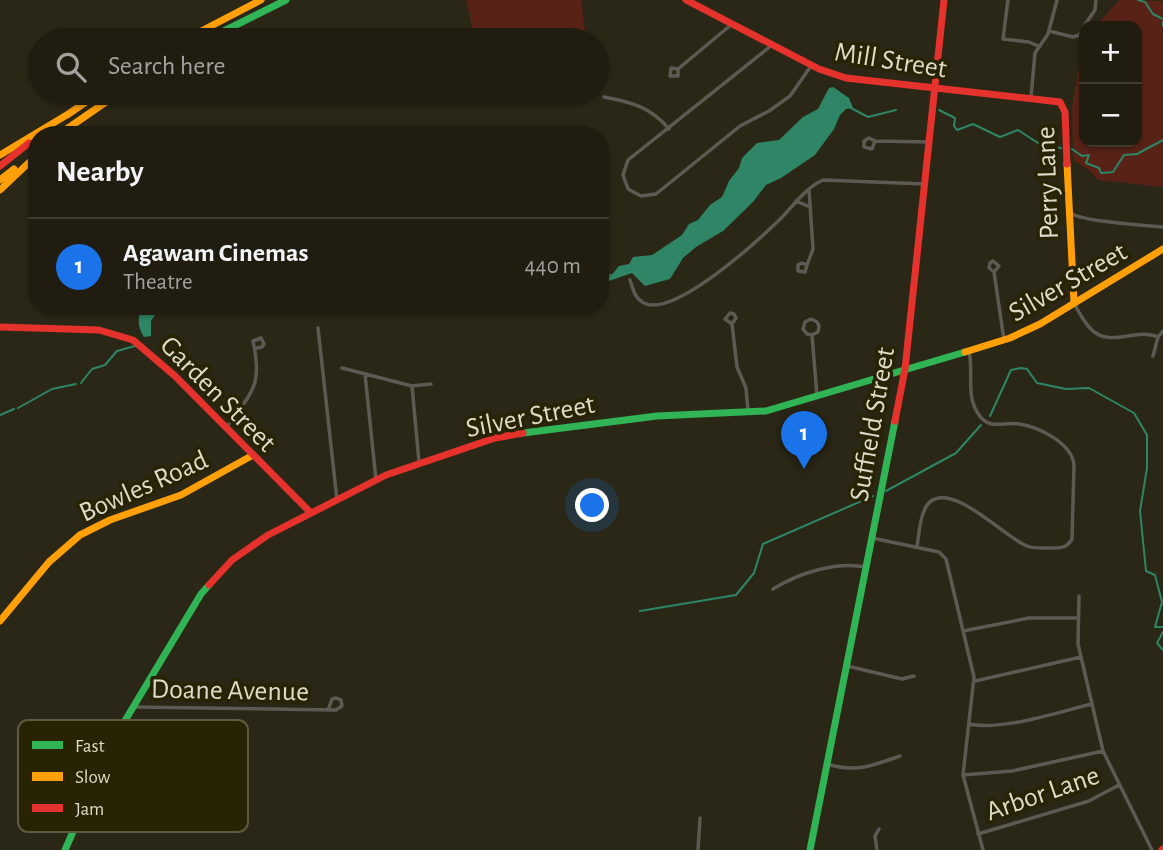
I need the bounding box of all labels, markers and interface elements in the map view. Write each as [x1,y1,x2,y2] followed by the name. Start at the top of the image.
[1079,21,1142,147] map controls
[1079,21,1142,84] button: +
[28,28,609,105] search box
[833,38,949,84] street label: Mill Street
[52,48,90,86] icon: search
[108,53,226,79] text: Search here
[1079,84,1142,147] button: −
[1032,126,1064,240] street label: Perry Lane
[56,157,144,187] text: Nearby
[1004,238,1132,328] street label: Silver Street
[123,240,308,266] text: Agawam Cinemas
[75,255,83,278] text: 1
[525,255,581,278] text: 440 m
[123,271,193,294] text: Theatre
[154,331,281,458] street label: Garden Street
[846,345,900,504] street label: Suffield Street
[463,391,597,443] street label: Silver Street
[781,411,827,469] pin: 1
[75,446,212,528] street label: Bowles Road
[575,488,609,522] your location
[151,676,309,706] street label: Doane Avenue
[18,720,248,832] legend
[75,737,105,756] text: Fast
[982,761,1103,826] street label: Arbor Lane
[75,768,111,787] text: Slow
[75,800,104,819] text: Jam

